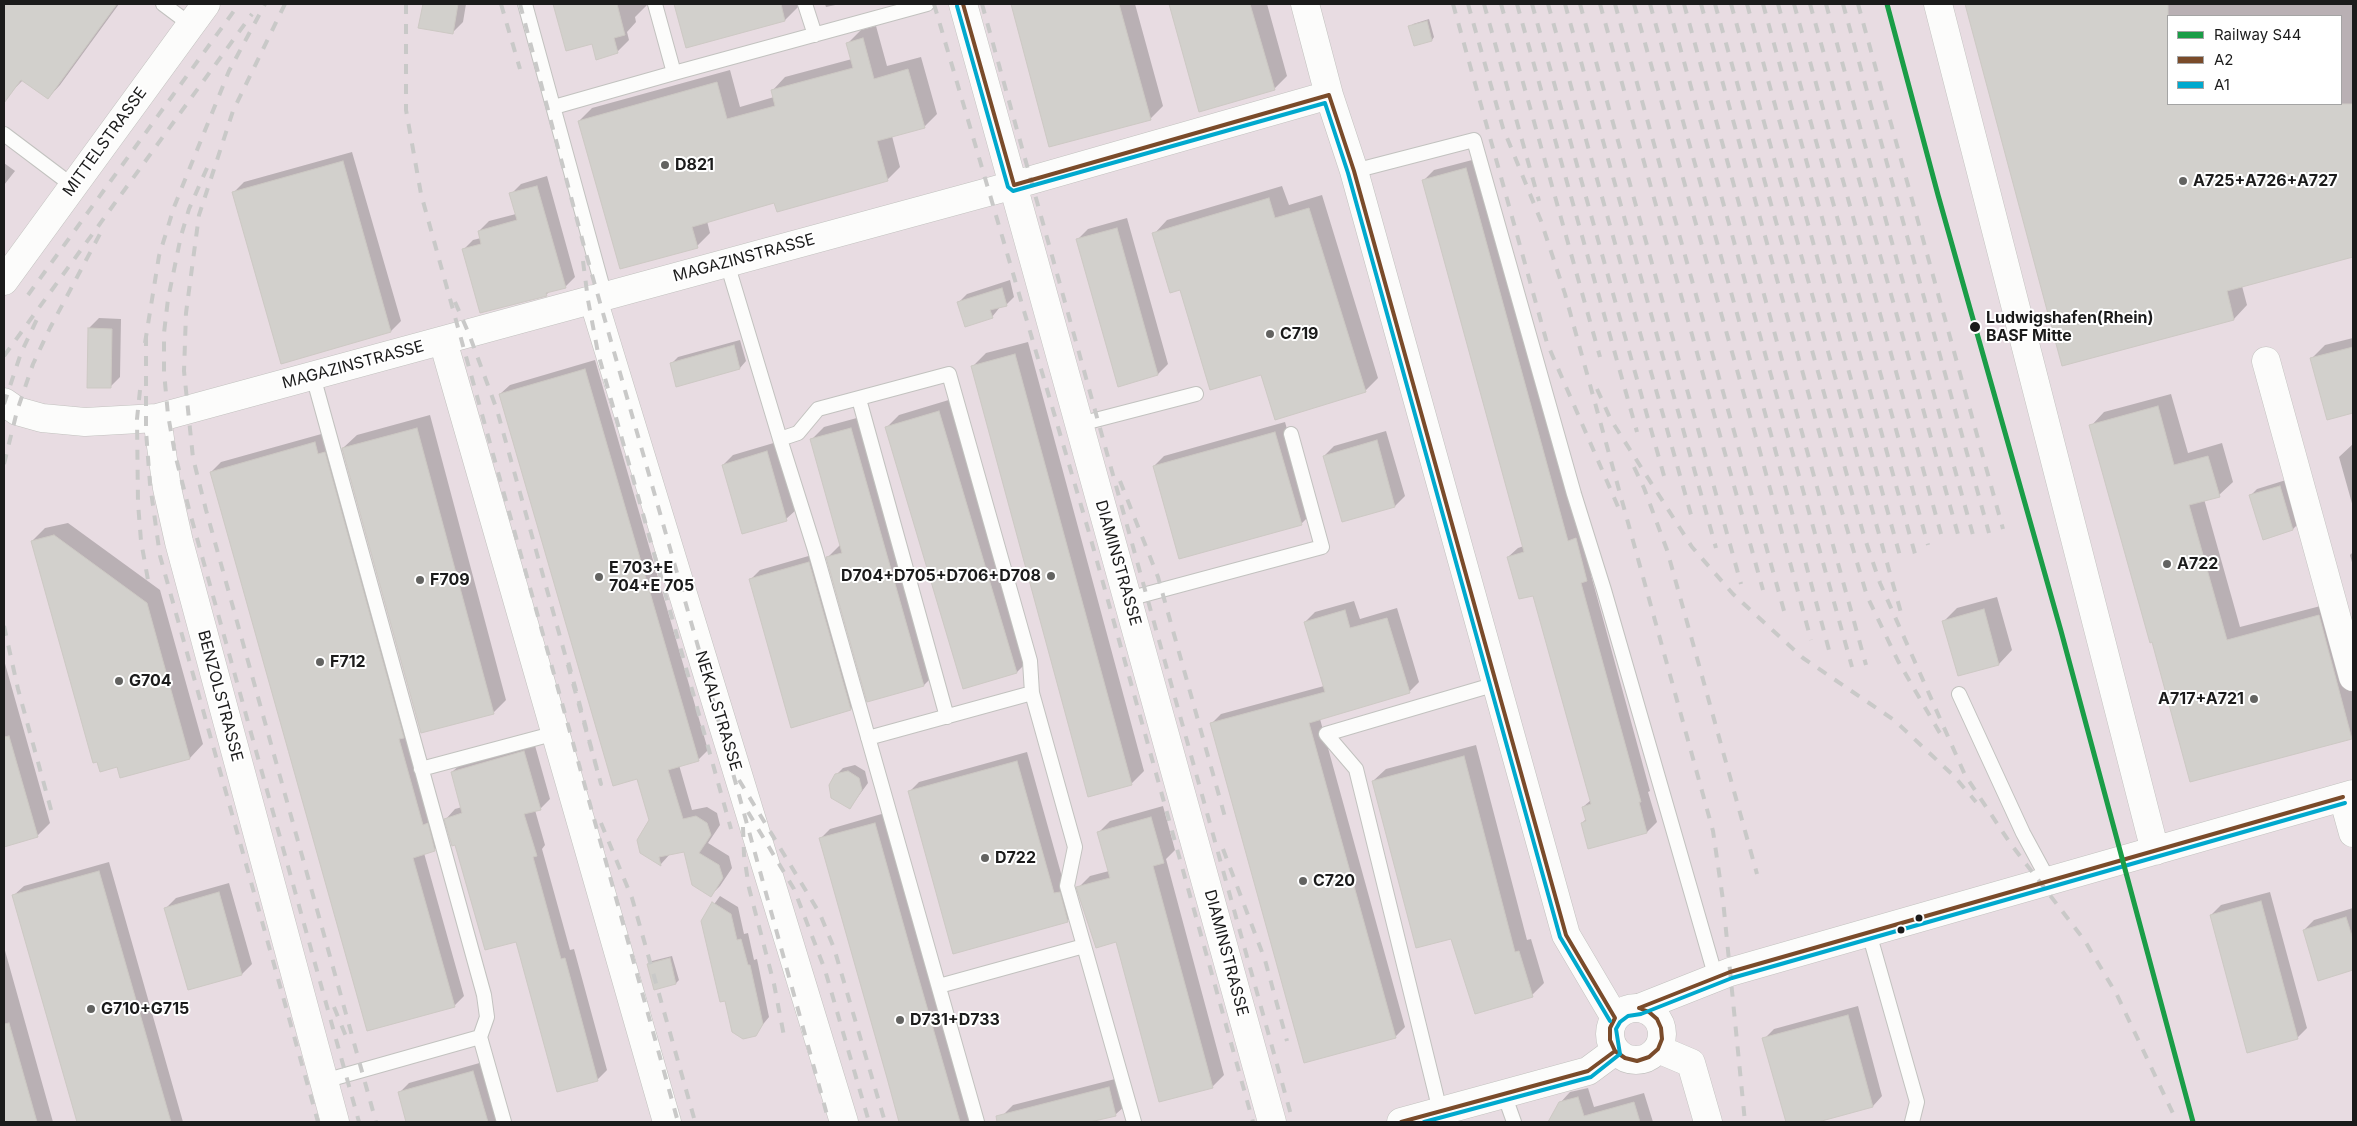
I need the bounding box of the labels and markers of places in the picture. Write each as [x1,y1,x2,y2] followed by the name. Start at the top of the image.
[675,155,714,175] place label: D821
[659,159,671,171] marker: D821
[2193,171,2338,191] place label: A725+A726+A727
[2177,175,2189,187] marker: A725+A726+A727
[1986,308,2154,346] place label: Ludwigshafen(Rhein) BASF Mitte
[1968,320,1982,334] marker: Ludwigshafen(Rhein) BASF Mitte
[1280,324,1318,344] place label: C719
[1264,328,1276,340] marker: C719
[2177,554,2218,574] place label: A722
[609,558,694,596] place label: E 703+E 704+E 705
[2161,558,2173,570] marker: A722
[841,566,1041,586] place label: D704+D705+D706+D708
[430,570,470,590] place label: F709
[1045,570,1057,582] marker: D704+D705+D706+D708
[593,571,605,583] marker: E 703+E 704+E 705
[414,574,426,586] marker: F709
[330,652,366,672] place label: F712
[314,656,326,668] marker: F712
[129,671,172,691] place label: G704
[113,675,125,687] marker: G704
[2158,689,2244,709] place label: A717+A721
[2248,693,2260,705] marker: A717+A721
[995,848,1036,868] place label: D722
[979,852,991,864] marker: D722
[1313,871,1355,891] place label: C720
[1297,875,1309,887] marker: C720
[1914,913,1924,923] unlabelled marker
[1896,925,1906,935] unlabelled marker
[101,999,189,1019] place label: G710+G715
[85,1003,97,1015] marker: G710+G715
[910,1010,1000,1030] place label: D731+D733
[894,1014,906,1026] marker: D731+D733

